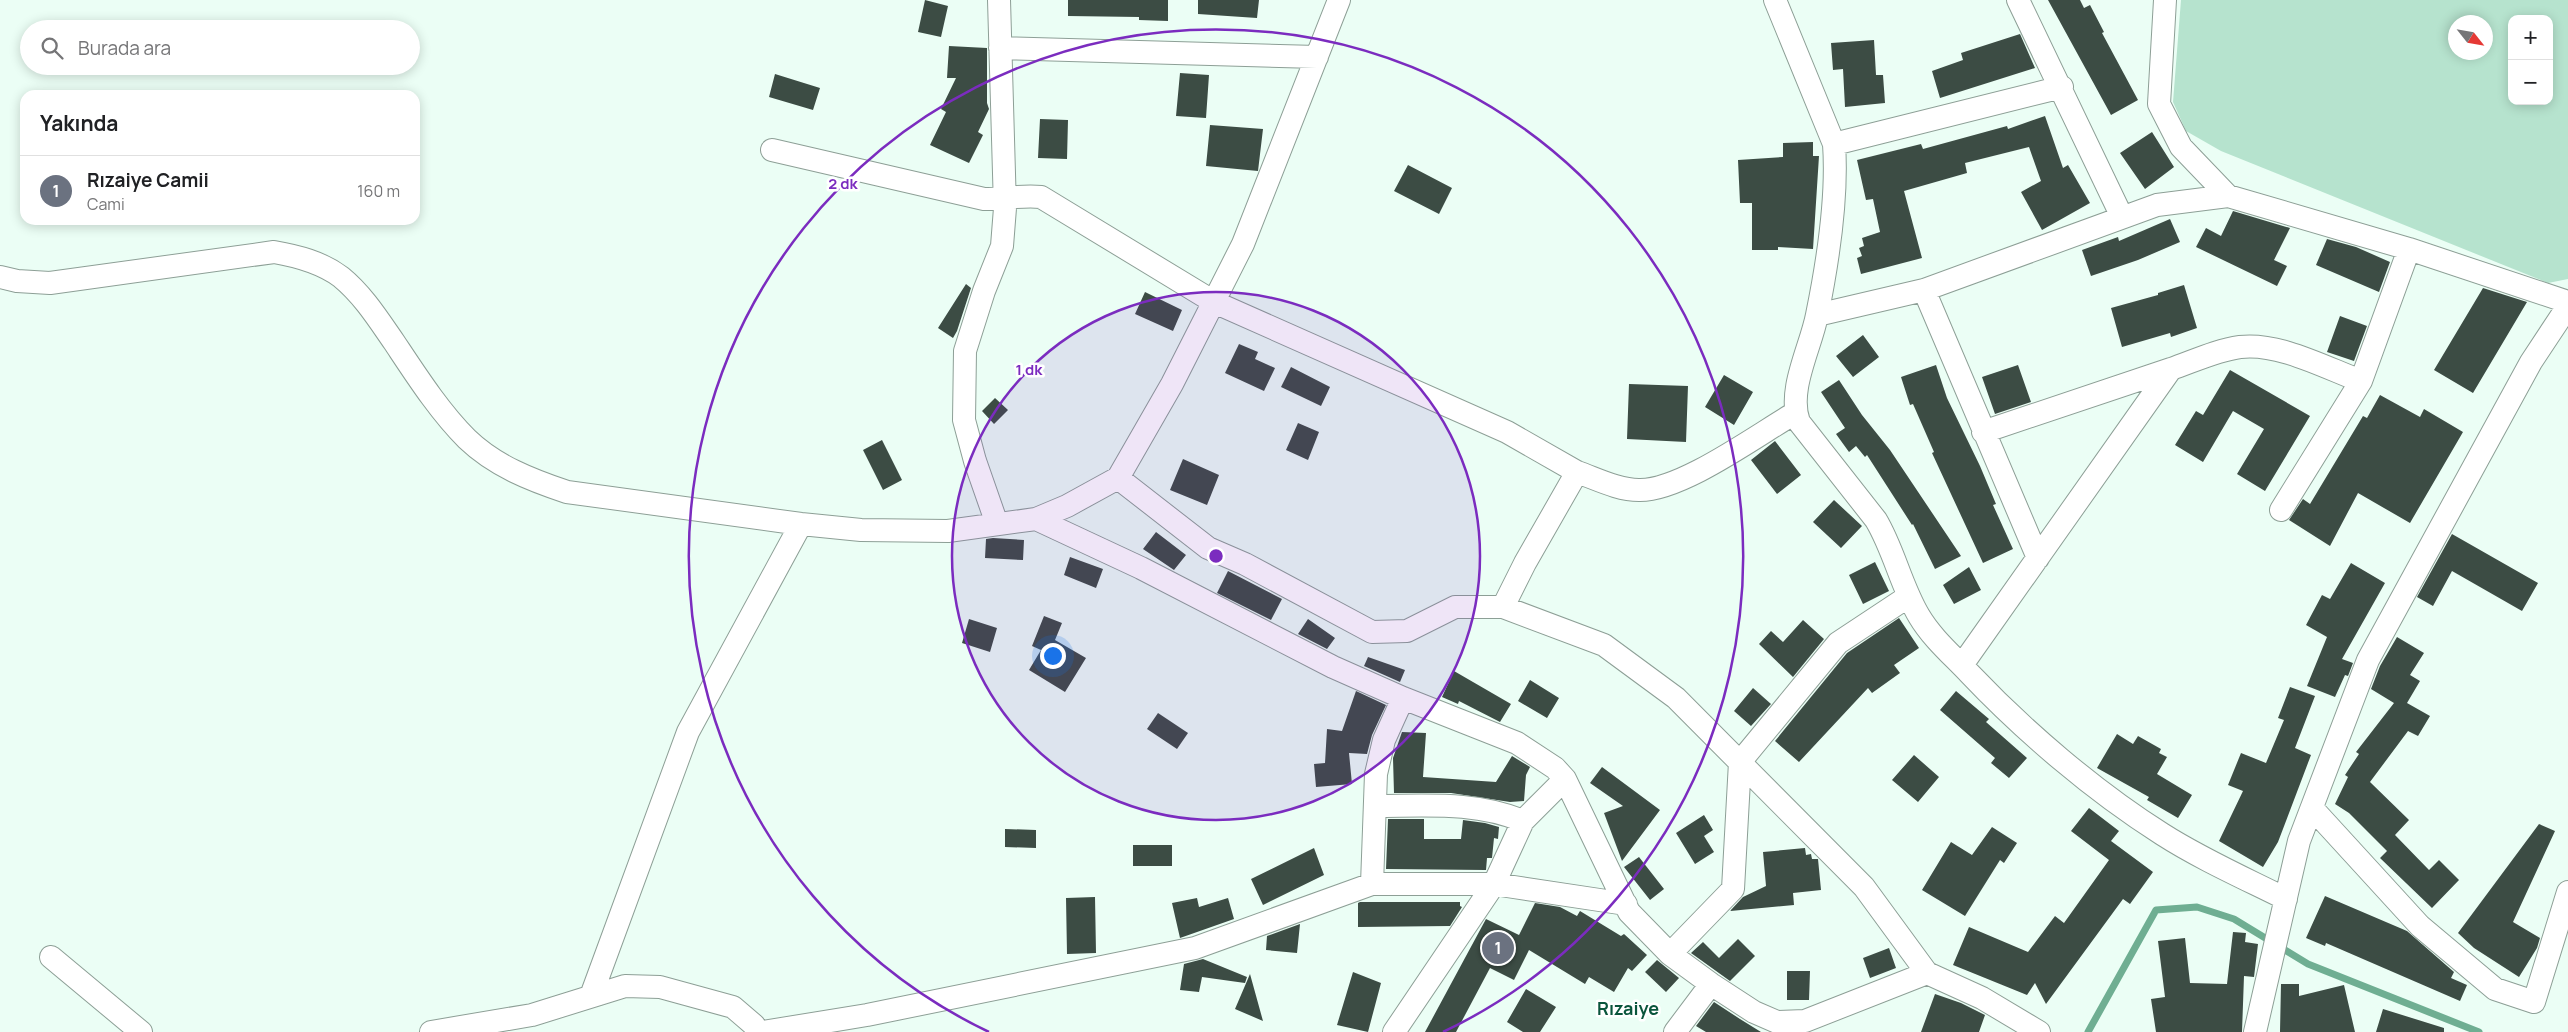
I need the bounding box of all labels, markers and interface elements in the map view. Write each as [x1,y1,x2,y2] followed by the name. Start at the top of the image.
[2448,15,2493,60] north arrow
[2508,15,2553,105] map controls
[2508,15,2553,60] button: +
[20,20,420,75] search box
[38,34,66,62] icon: search
[78,35,171,61] text: Burada ara
[2508,60,2553,105] button: −
[40,109,118,137] text: Yakında
[87,167,209,193] text: Rızaiye Camii
[828,173,859,194] text: 2 dk
[52,180,60,202] text: 1
[357,180,400,202] text: 160 m
[87,193,125,215] text: Cami
[1016,359,1043,380] text: 1 dk
[1207,547,1225,565] centre of rings
[1040,643,1066,669] your location
[1482,929,1514,967] pin: 1
[1597,996,1659,1020] district label: Rızaiye

